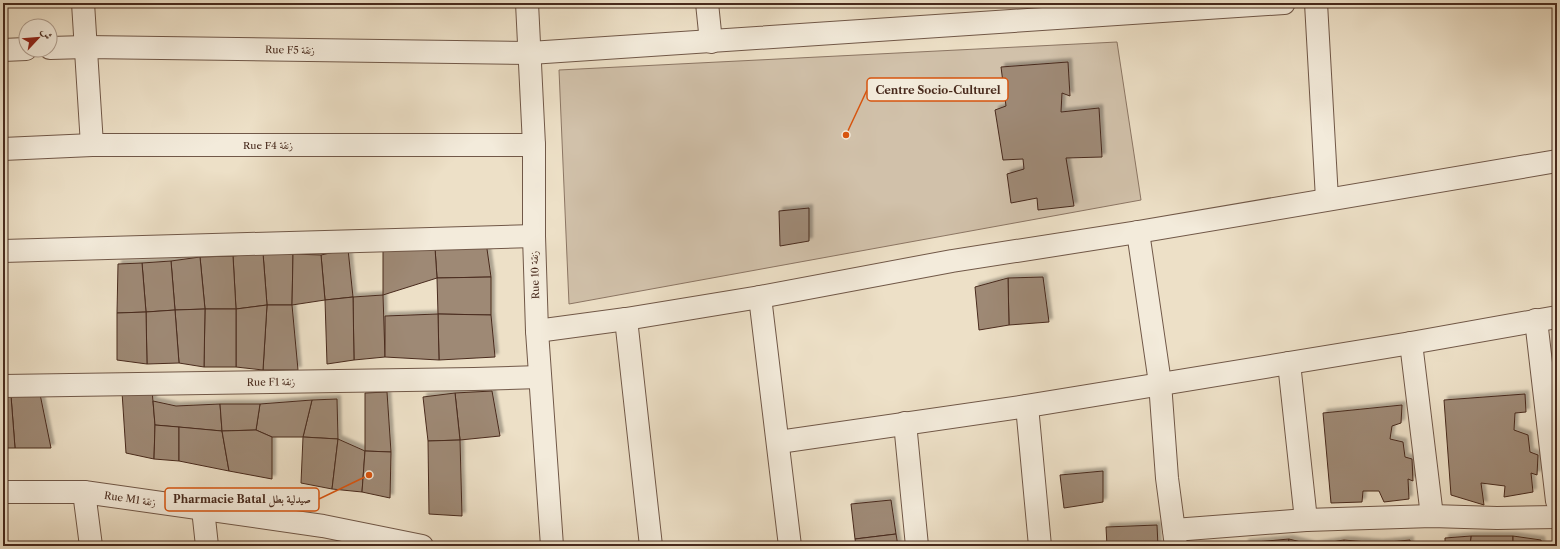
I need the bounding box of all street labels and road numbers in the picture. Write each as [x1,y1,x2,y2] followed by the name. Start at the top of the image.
[265,43,315,57] street label: Rue F5 زنقة
[243,139,293,152] street label: Rue F4 زنقة
[528,251,542,299] street label: Rue 10 زنقة
[247,375,295,389] street label: Rue F1 زنقة
[103,489,157,509] street label: Rue M1 زنقة

